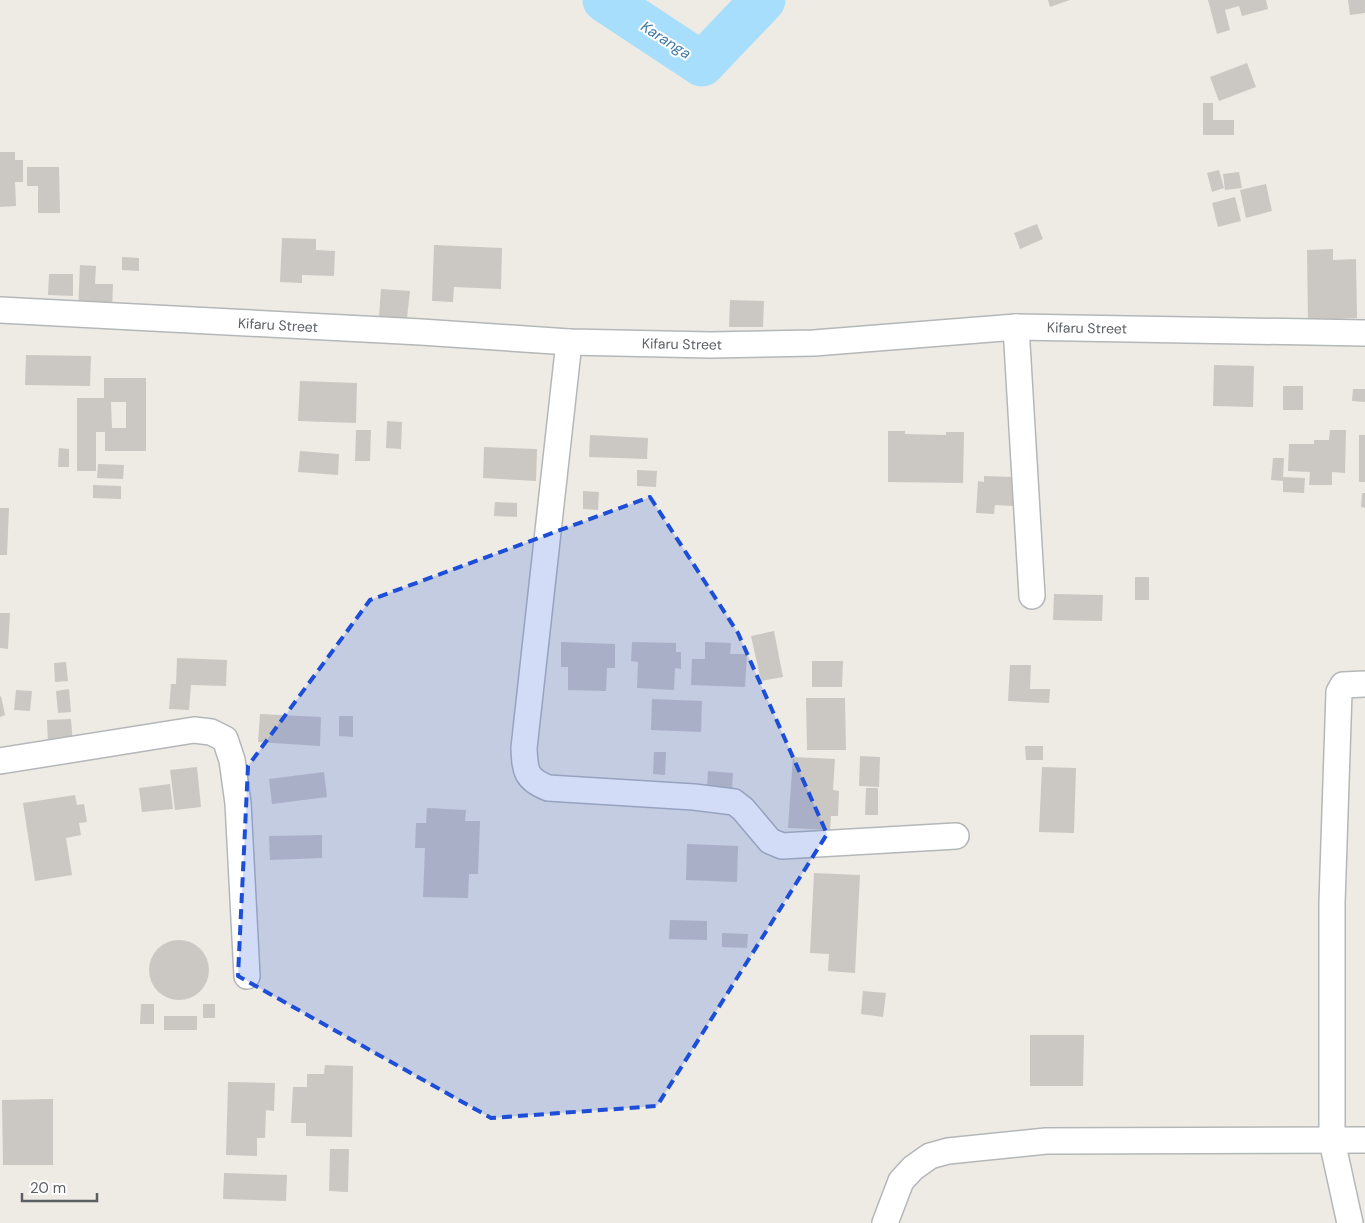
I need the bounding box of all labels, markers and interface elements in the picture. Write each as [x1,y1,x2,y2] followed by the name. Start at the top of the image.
[637,16,695,64] water label: Karanga
[237,314,319,336] street label: Kifaru Street
[1047,318,1127,338] street label: Kifaru Street
[642,334,722,354] street label: Kifaru Street
[22,1170,98,1202] scale bar
[30,1178,66,1198] text: 20 m

